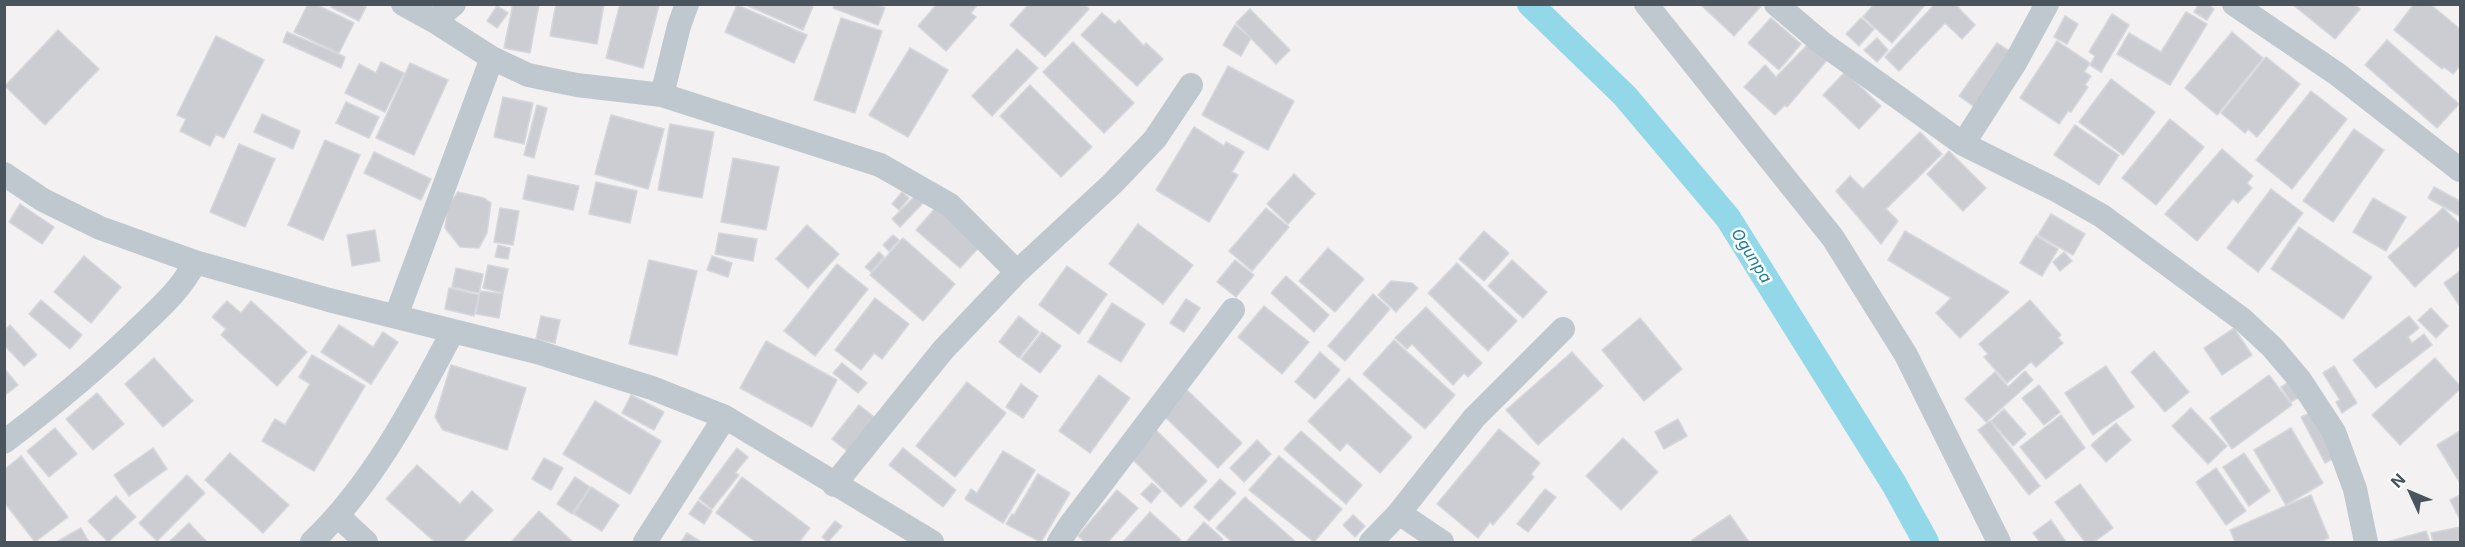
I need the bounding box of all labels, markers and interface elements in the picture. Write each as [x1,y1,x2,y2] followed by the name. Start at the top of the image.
[1727,225,1775,287] water label: Ogunpa
[2381,463,2441,523] north arrow
[2387,469,2409,492] text: N

